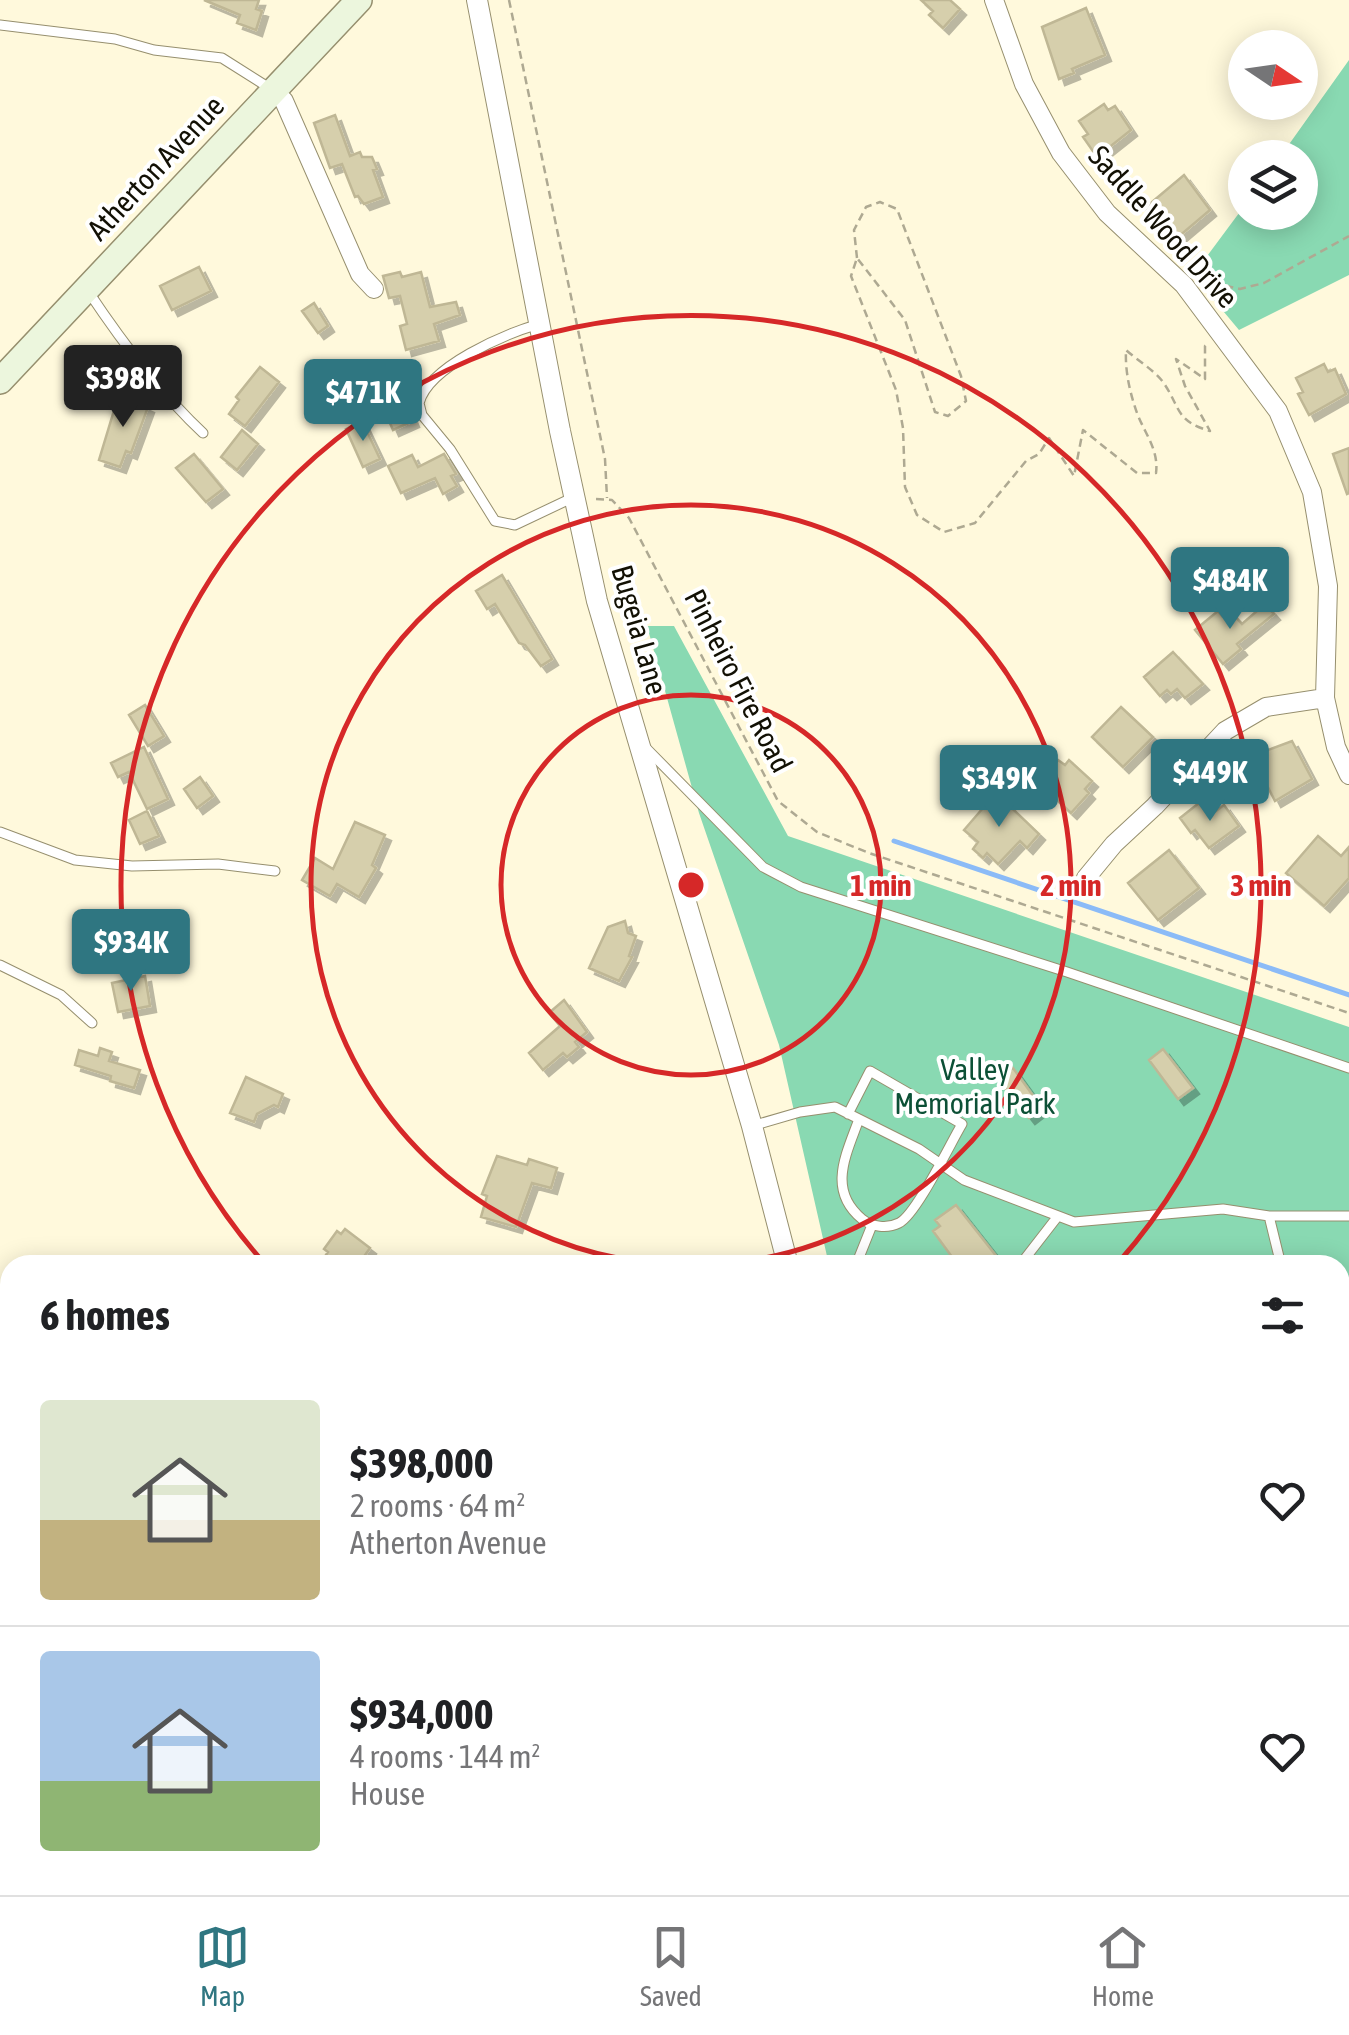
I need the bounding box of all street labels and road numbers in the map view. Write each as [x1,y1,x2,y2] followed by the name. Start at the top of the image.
[80,88,231,246] street label: Atherton Avenue
[1082,138,1245,314] street label: Saddle Wood Drive
[605,561,675,698] street label: Bugeia Lane
[678,583,800,778] street label: Pinheiro Fire Road

